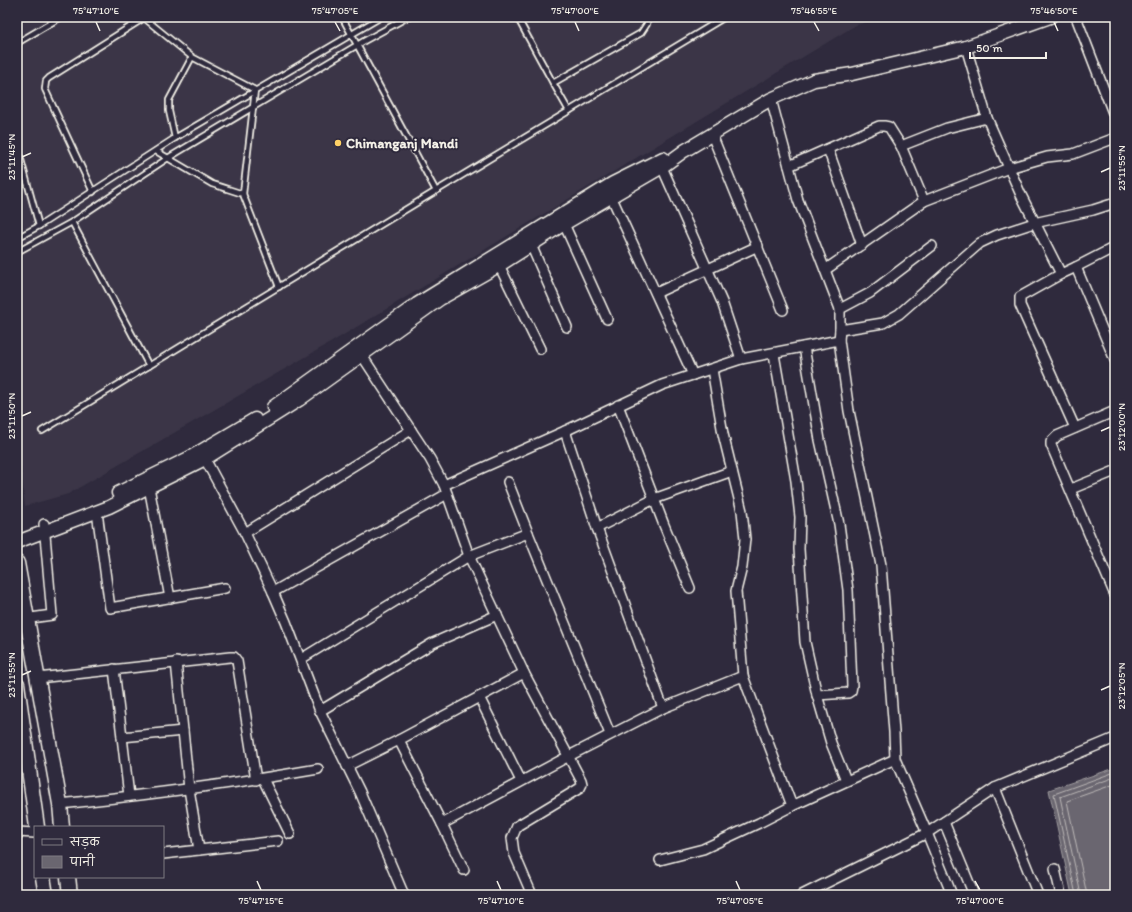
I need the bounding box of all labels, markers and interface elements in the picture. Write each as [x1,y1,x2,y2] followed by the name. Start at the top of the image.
[73,4,119,17] text: 75°47'10"E
[312,4,359,17] text: 75°47'05"E
[551,4,599,17] text: 75°47'00"E
[791,4,837,17] text: 75°46'55"E
[1031,4,1078,17] text: 75°46'50"E
[970,34,1046,60] scale bar
[976,41,1002,55] text: 50 m
[5,134,18,180] text: 23°11'45"N
[346,135,458,152] place label: Chimanganj Mandi
[333,138,343,148] marker: Chimanganj Mandi
[1115,145,1128,191] text: 23°11'55"N
[5,392,18,439] text: 23°11'50"N
[1115,403,1128,451] text: 23°12'00"N
[5,652,18,698] text: 23°11'55"N
[1115,662,1128,710] text: 23°12'05"N
[34,826,164,878] legend
[69,835,101,850] text: सड़क
[69,853,95,869] text: पानी
[238,894,284,907] text: 75°47'15"E
[478,894,524,907] text: 75°47'10"E
[717,894,764,907] text: 75°47'05"E
[956,894,1004,907] text: 75°47'00"E

